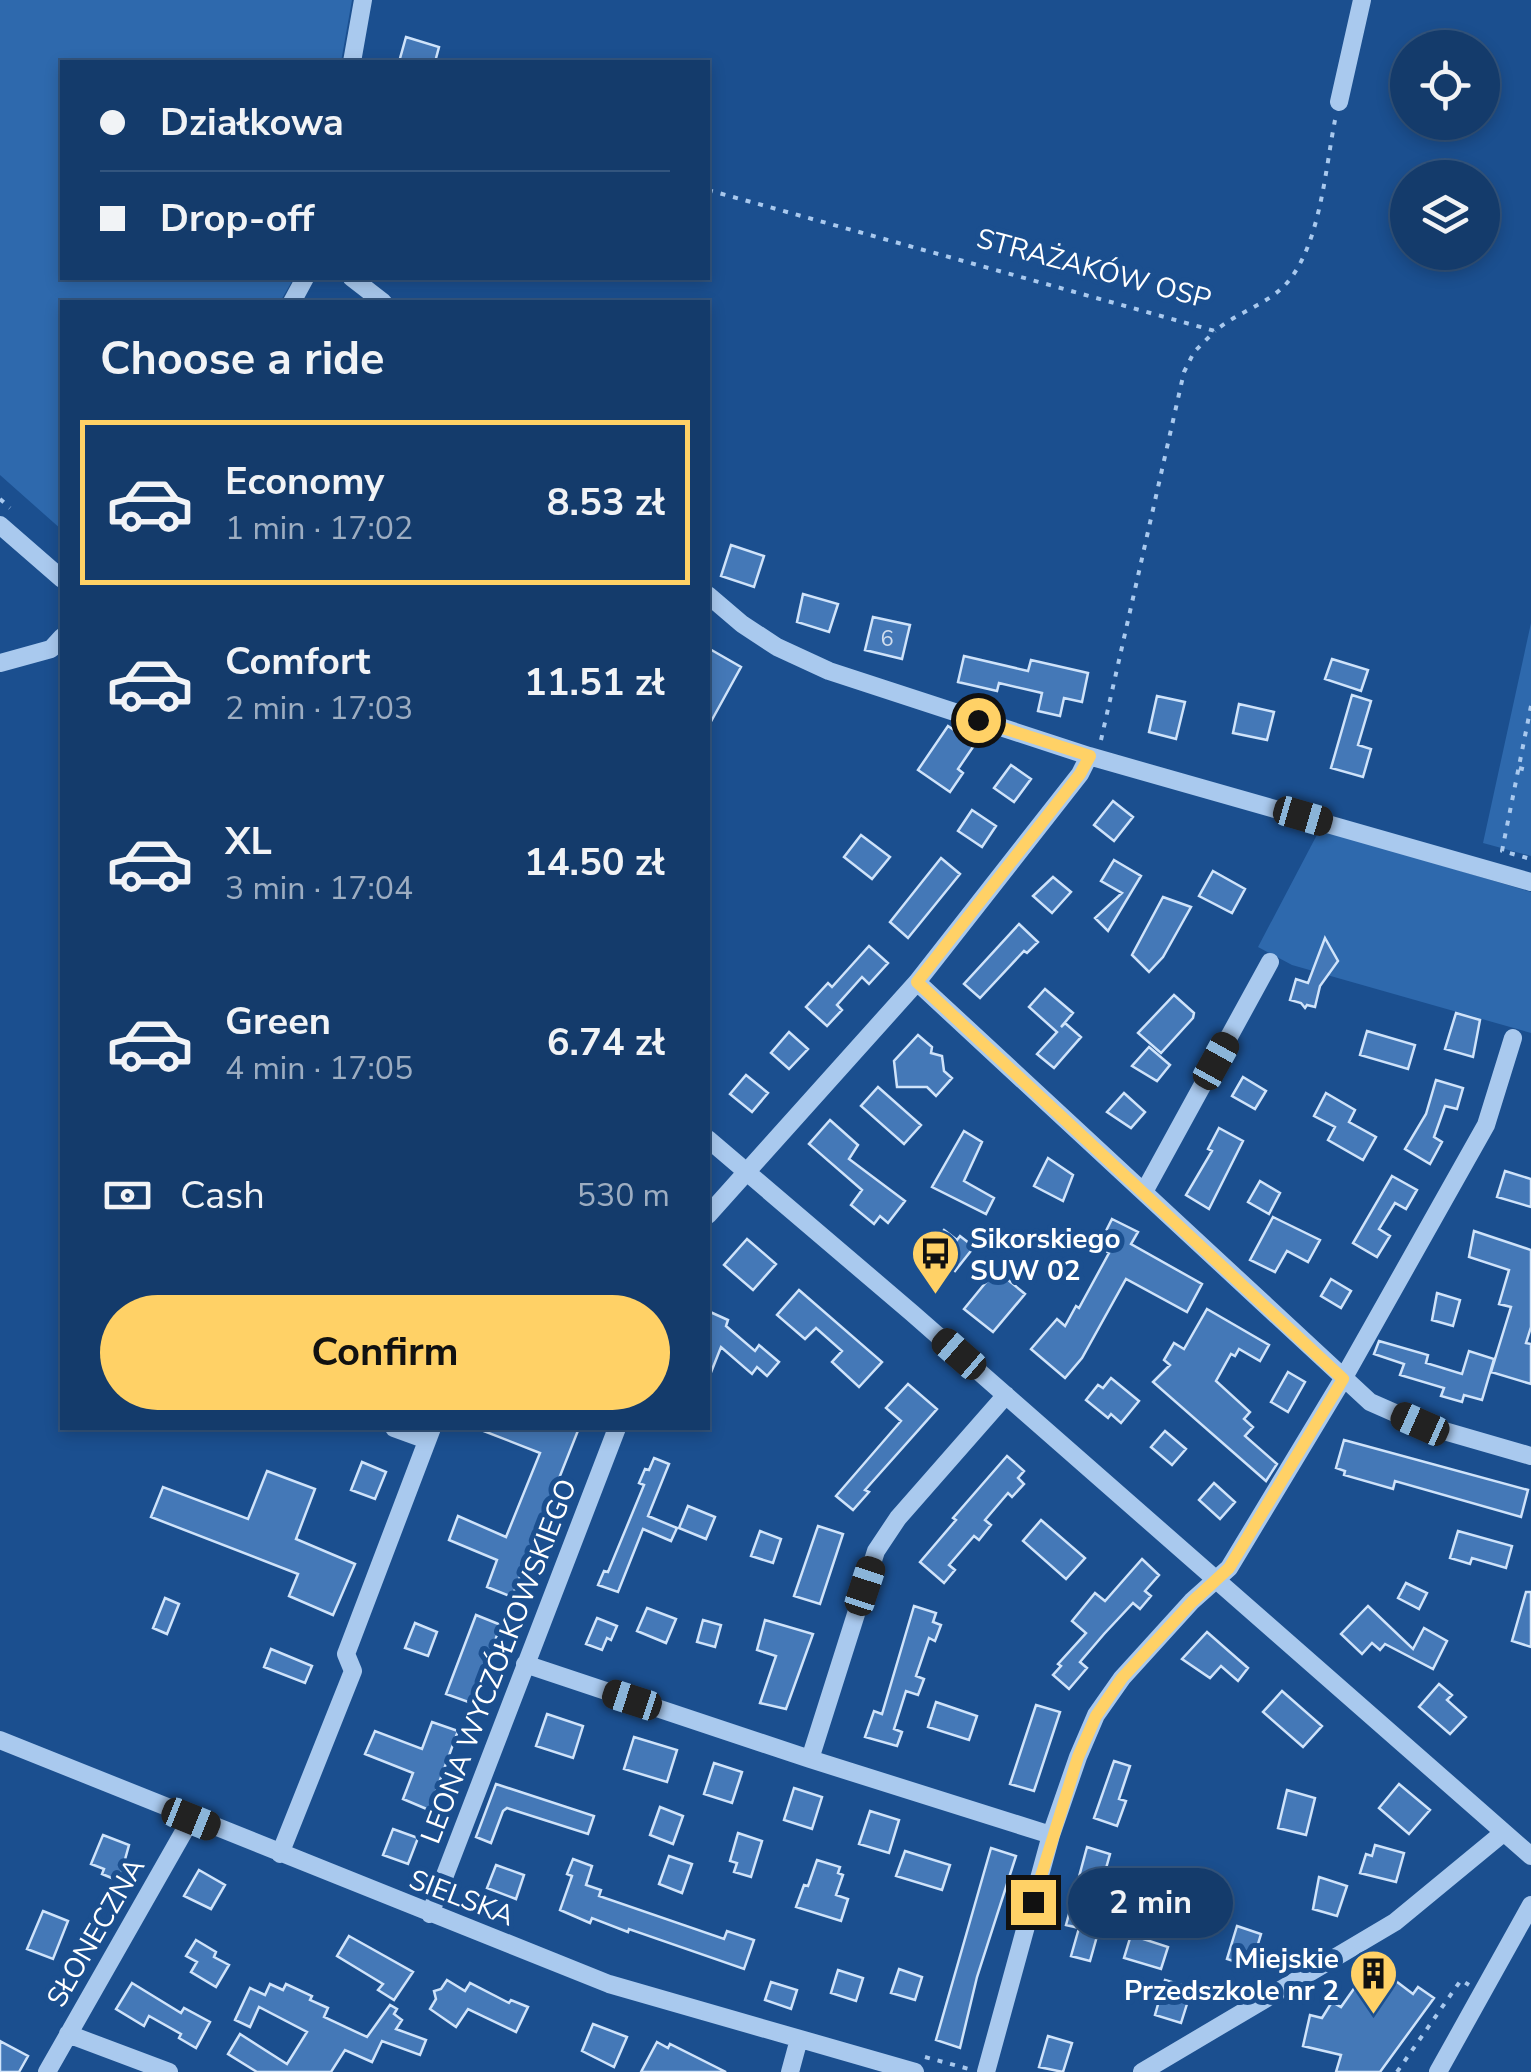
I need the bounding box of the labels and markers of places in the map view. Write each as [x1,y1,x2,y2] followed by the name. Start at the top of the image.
[970,1220,1121,1290] place label: Sikorskiego SUW 02
[909,1228,961,1296] bus stop icon: Sikorskiego SUW 02
[1124,1940,1339,2010] place label: Miejskie Przedszkole nr 2
[1348,1948,1400,2016] building icon: Miejskie Przedszkole nr 2

